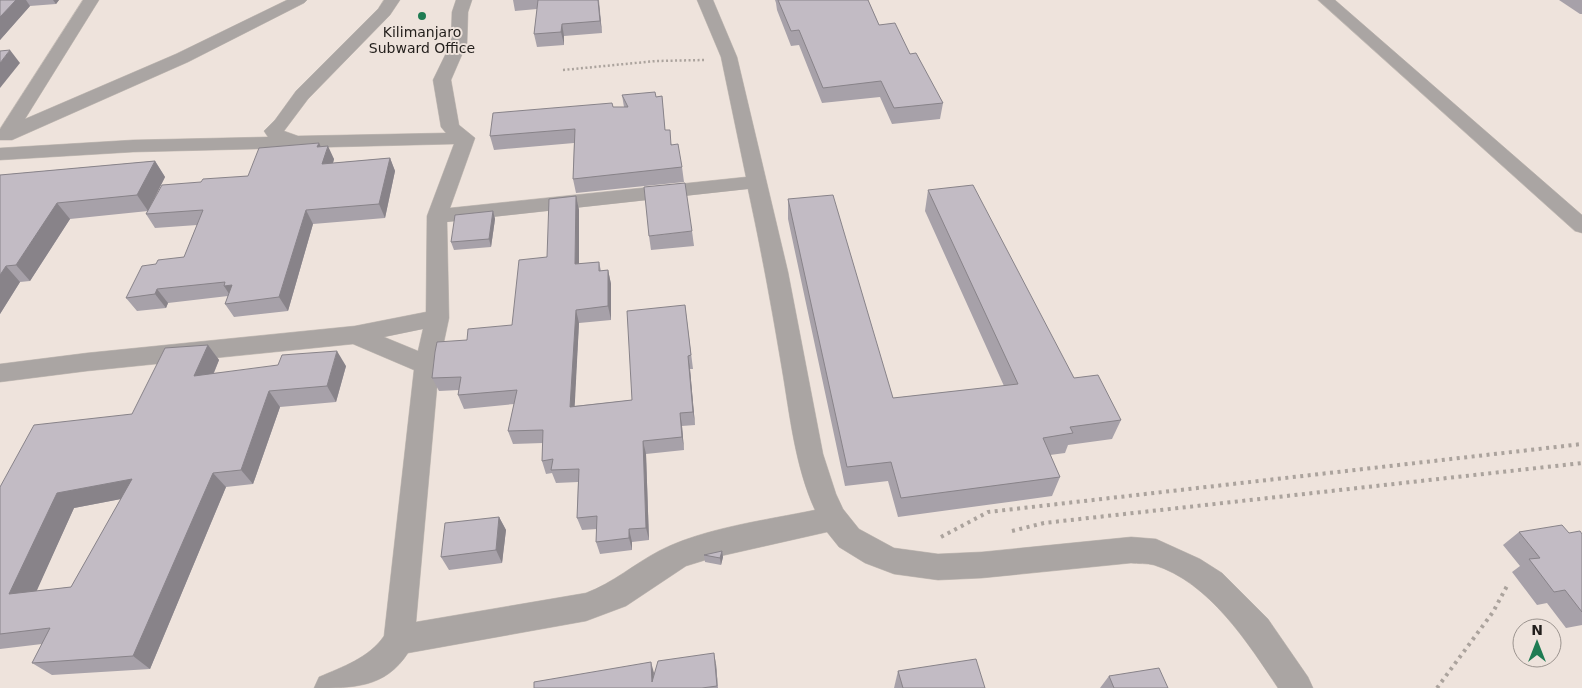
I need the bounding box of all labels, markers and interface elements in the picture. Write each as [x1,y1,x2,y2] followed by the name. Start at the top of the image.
[416,10,428,22] marker: Kilimanjaro Subward Office
[369,24,475,56] place label: Kilimanjaro Subward Office
[1512,618,1562,668] north arrow
[1531,622,1543,638] text: N

